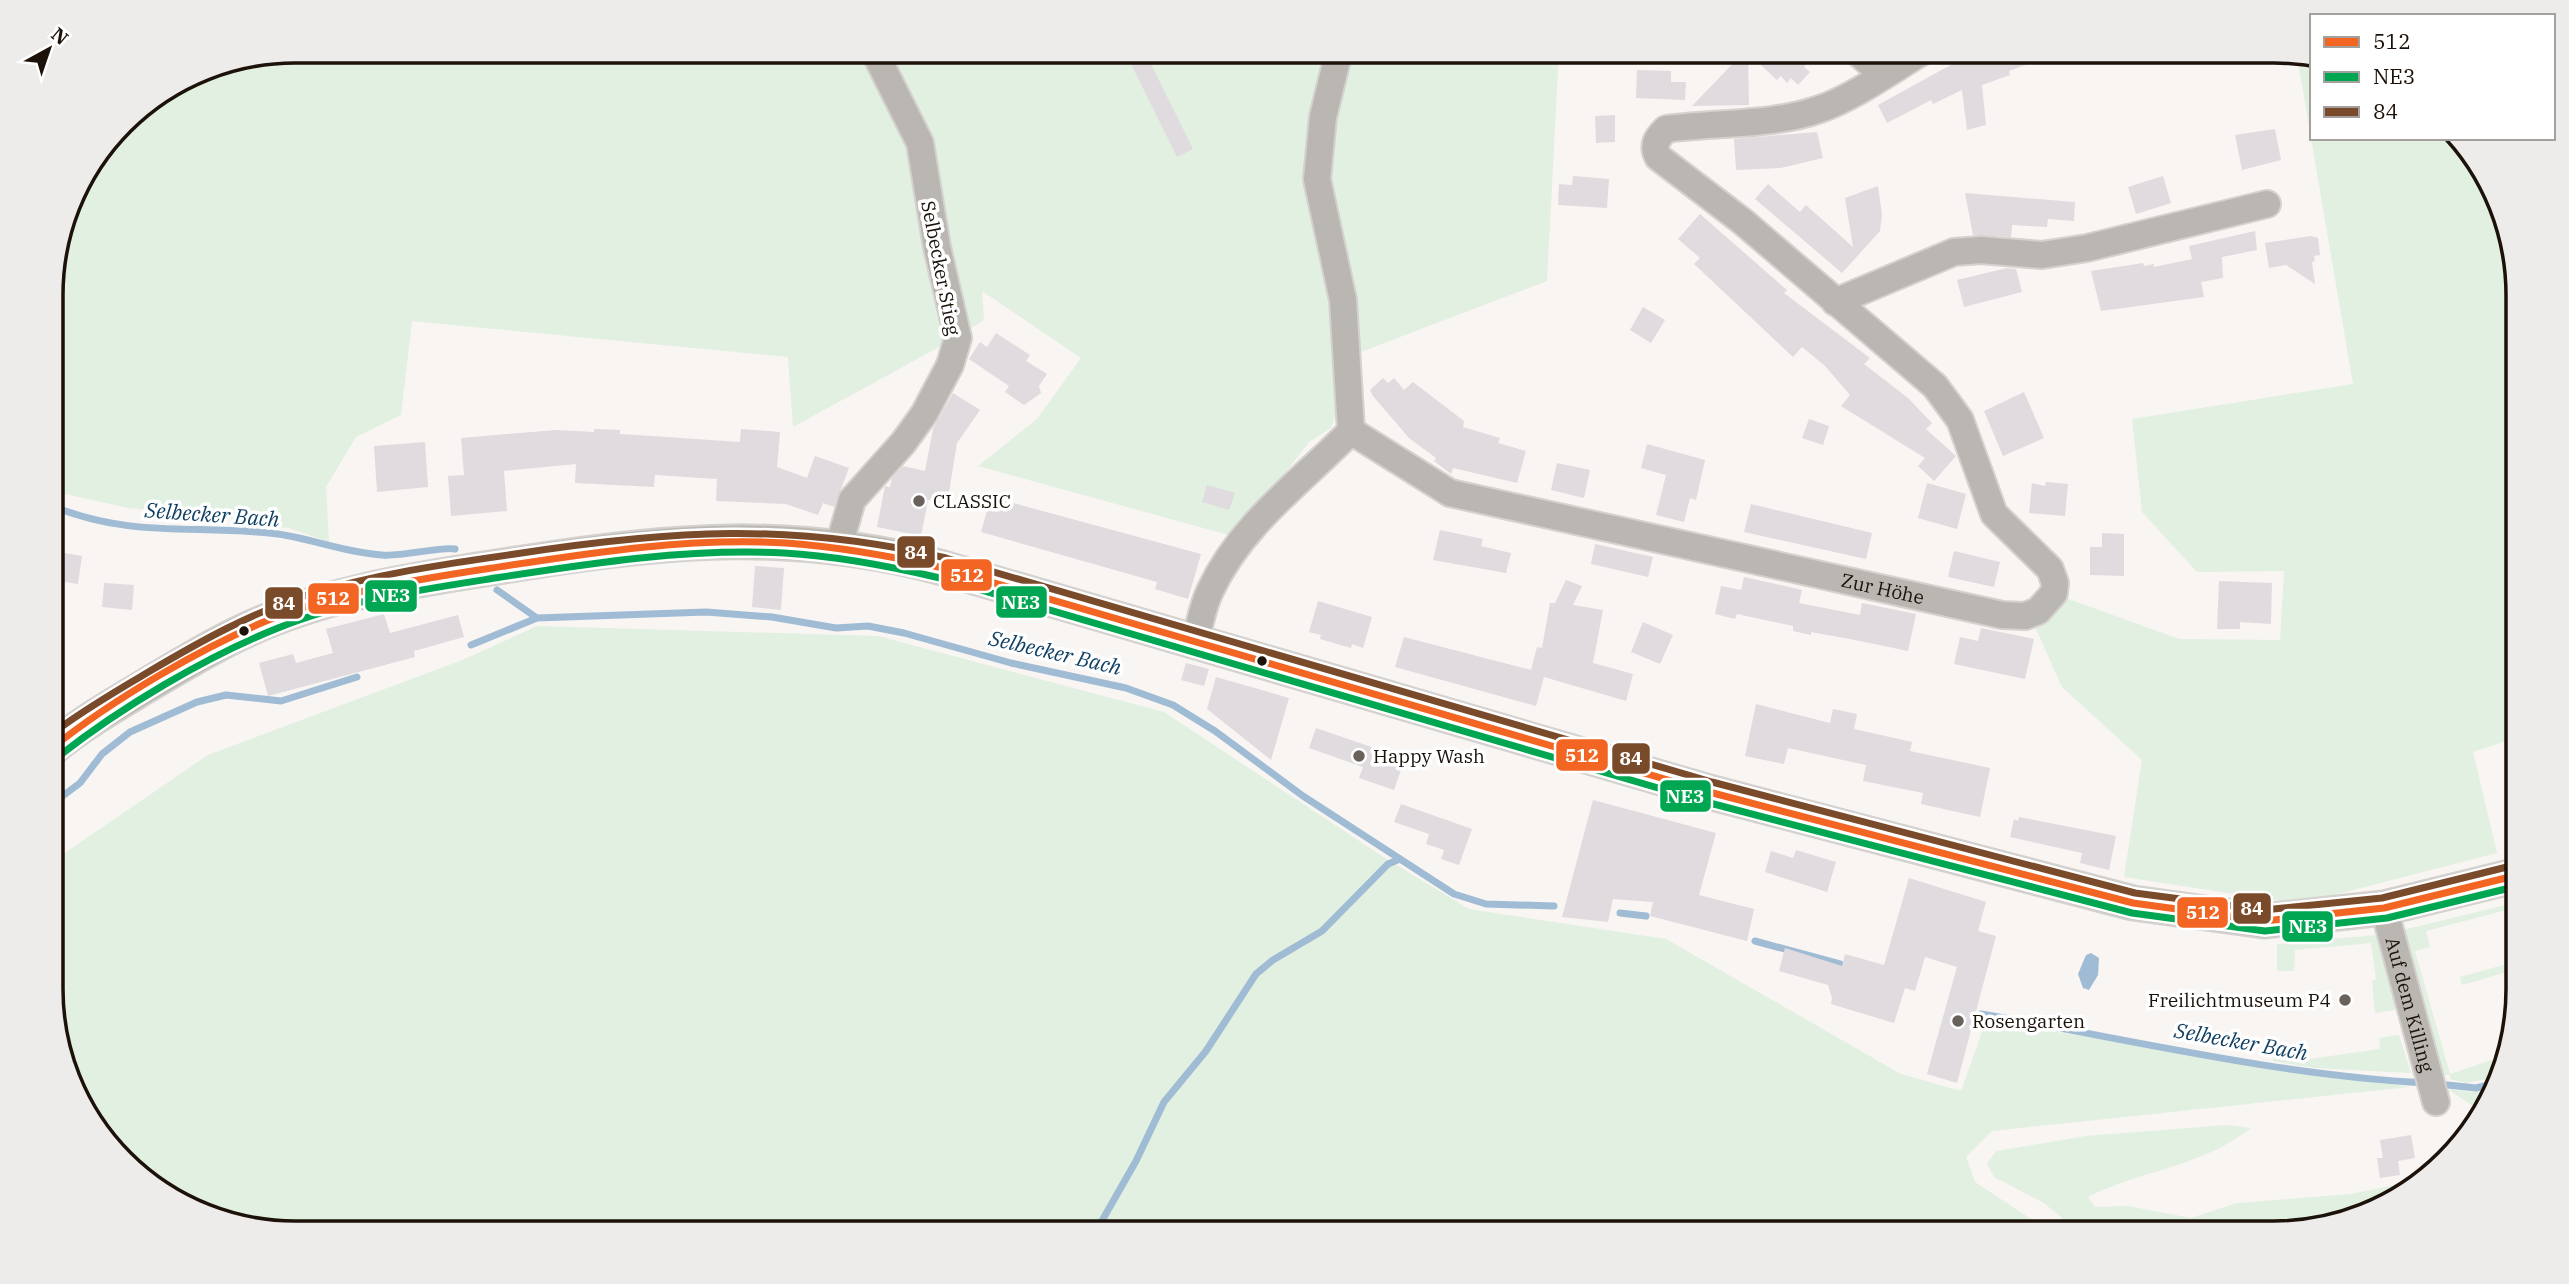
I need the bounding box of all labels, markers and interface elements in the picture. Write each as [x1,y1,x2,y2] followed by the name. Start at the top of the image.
[14,14,84,84] north arrow
[2310,14,2555,140] legend
[46,22,73,50] text: N
[2373,27,2411,55] text: 512
[2373,62,2415,90] text: NE3
[2373,97,2398,125] text: 84
[916,199,966,338] street label: Selbecker Stieg
[933,489,1011,513] place label: CLASSIC
[911,493,927,509] marker: CLASSIC
[143,495,281,533] water label: Selbecker Bach
[896,535,936,569] line badge: 84
[905,540,927,564] text: 84
[940,558,993,592] line badge: 512
[950,563,984,587] text: 512
[1839,568,1927,609] street label: Zur Höhe
[364,579,418,613] line badge: NE3
[307,582,360,615] line badge: 512
[372,583,410,607] text: NE3
[995,585,1048,619] line badge: NE3
[264,586,304,620] line badge: 84
[316,586,350,610] text: 512
[1002,590,1040,614] text: NE3
[273,591,295,615] text: 84
[985,623,1125,681] water label: Selbecker Bach
[237,624,251,638] unlabelled marker
[1255,654,1269,668] unlabelled marker
[1555,738,1609,772] line badge: 512
[1611,742,1651,775] line badge: 84
[1565,743,1599,767] text: 512
[1373,744,1485,768] place label: Happy Wash
[1620,746,1642,770] text: 84
[1351,748,1367,764] marker: Happy Wash
[1659,779,1712,813] line badge: NE3
[1666,784,1704,808] text: NE3
[2232,892,2272,925] line badge: 84
[2176,896,2229,929] line badge: 512
[2241,896,2263,920] text: 84
[2186,900,2220,924] text: 512
[2281,910,2334,943] line badge: NE3
[2289,914,2327,938] text: NE3
[2380,934,2440,1075] street label: Auf dem Killing
[2148,988,2331,1012] place label: Freilichtmuseum P4
[2337,992,2353,1008] marker: Freilichtmuseum P4
[1972,1009,2085,1033] place label: Rosengarten
[1950,1013,1966,1029] marker: Rosengarten
[2171,1015,2310,1067] water label: Selbecker Bach

